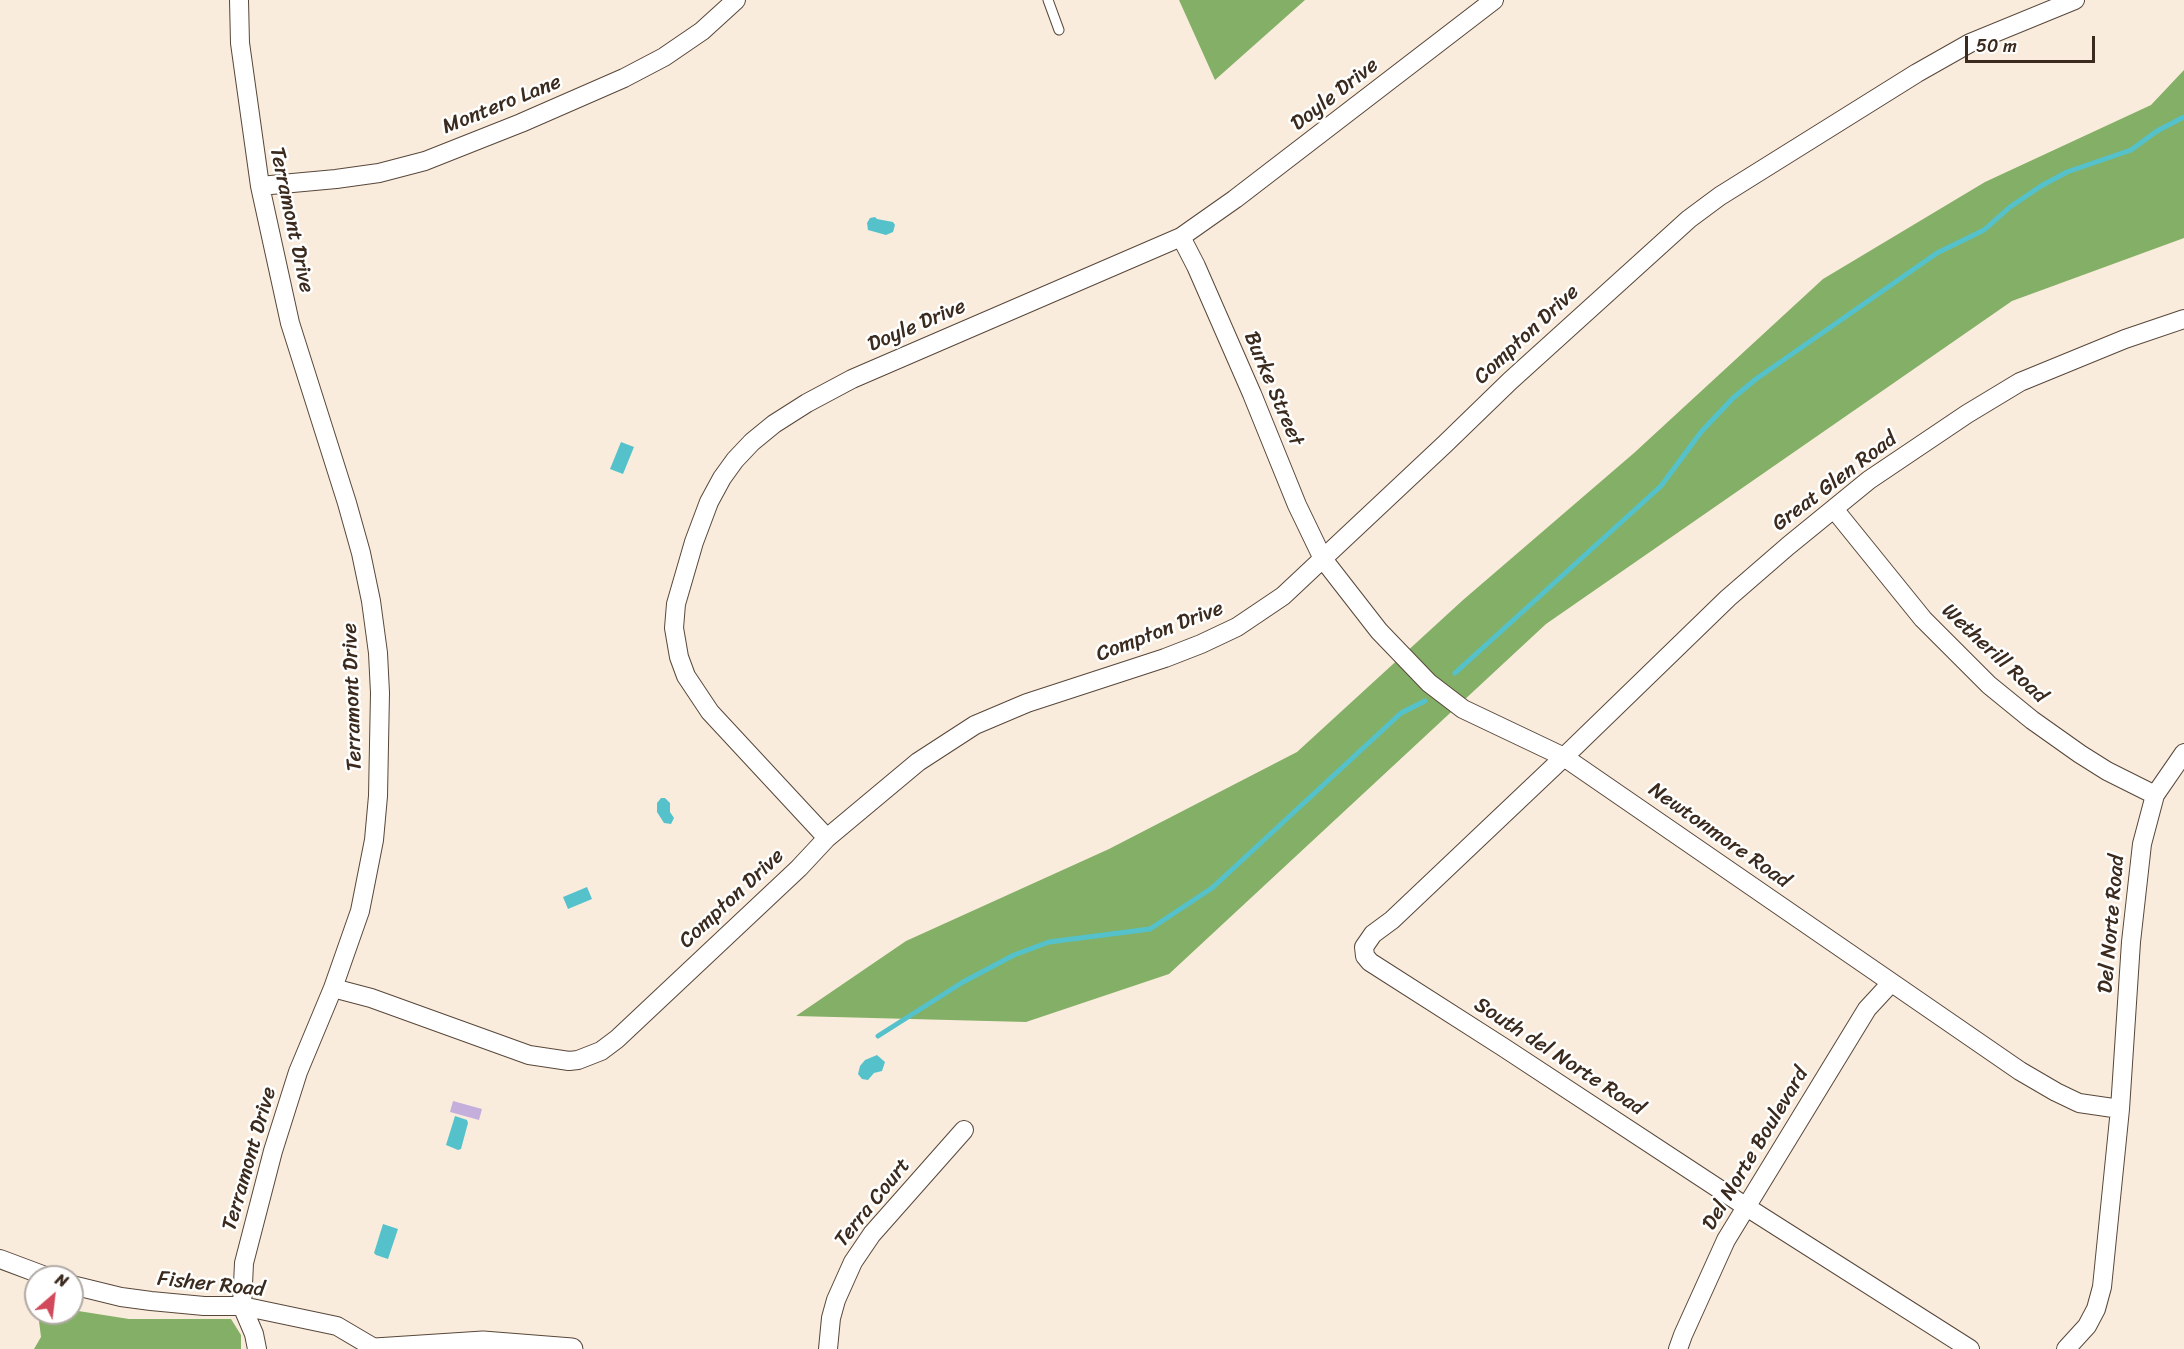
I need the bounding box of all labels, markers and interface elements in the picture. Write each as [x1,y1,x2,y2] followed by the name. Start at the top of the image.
[1968,24,2098,62] scale bar
[1976,30,2017,62] text: 50 m
[1286,53,1384,137] street label: Doyle Drive
[439,70,565,140] street label: Montero Lane
[263,145,319,295] street label: Terramont Drive
[1469,280,1585,390] street label: Compton Drive
[864,294,970,358] street label: Doyle Drive
[1238,328,1308,450] street label: Burke Street
[1768,427,1902,537] street label: Great Glen Road
[1093,596,1227,668] street label: Compton Drive
[1936,599,2052,709] street label: Wetherill Road
[338,622,368,772] street label: Terramont Drive
[1643,778,1795,894] street label: Newtonmore Road
[674,844,790,954] street label: Compton Drive
[2093,854,2131,994] street label: Del Norte Road
[1469,992,1649,1122] street label: South del Norte Road
[1697,1063,1815,1235] street label: Del Norte Boulevard
[217,1084,283,1234] street label: Terramont Drive
[830,1154,916,1252] street label: Terra Court
[24,1265,84,1325] north arrow
[50,1265,73,1296] text: N
[156,1267,266,1303] street label: Fisher Road

